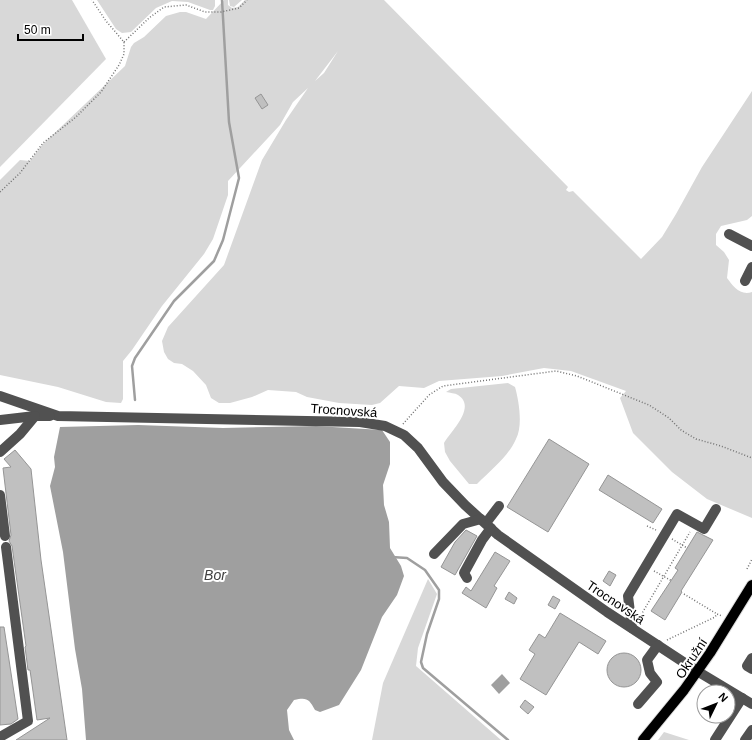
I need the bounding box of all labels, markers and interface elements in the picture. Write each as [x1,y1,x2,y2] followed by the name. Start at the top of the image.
[18,16,83,42] scale bar
[24,23,51,37] text: 50 m
[310,401,379,420] street label: Trocnovská
[204,567,227,583] water label: Bor
[584,578,648,628] street label: Trocnovská
[672,635,711,681] street label: Okružní
[696,684,736,724] north arrow
[716,690,730,704] text: N

